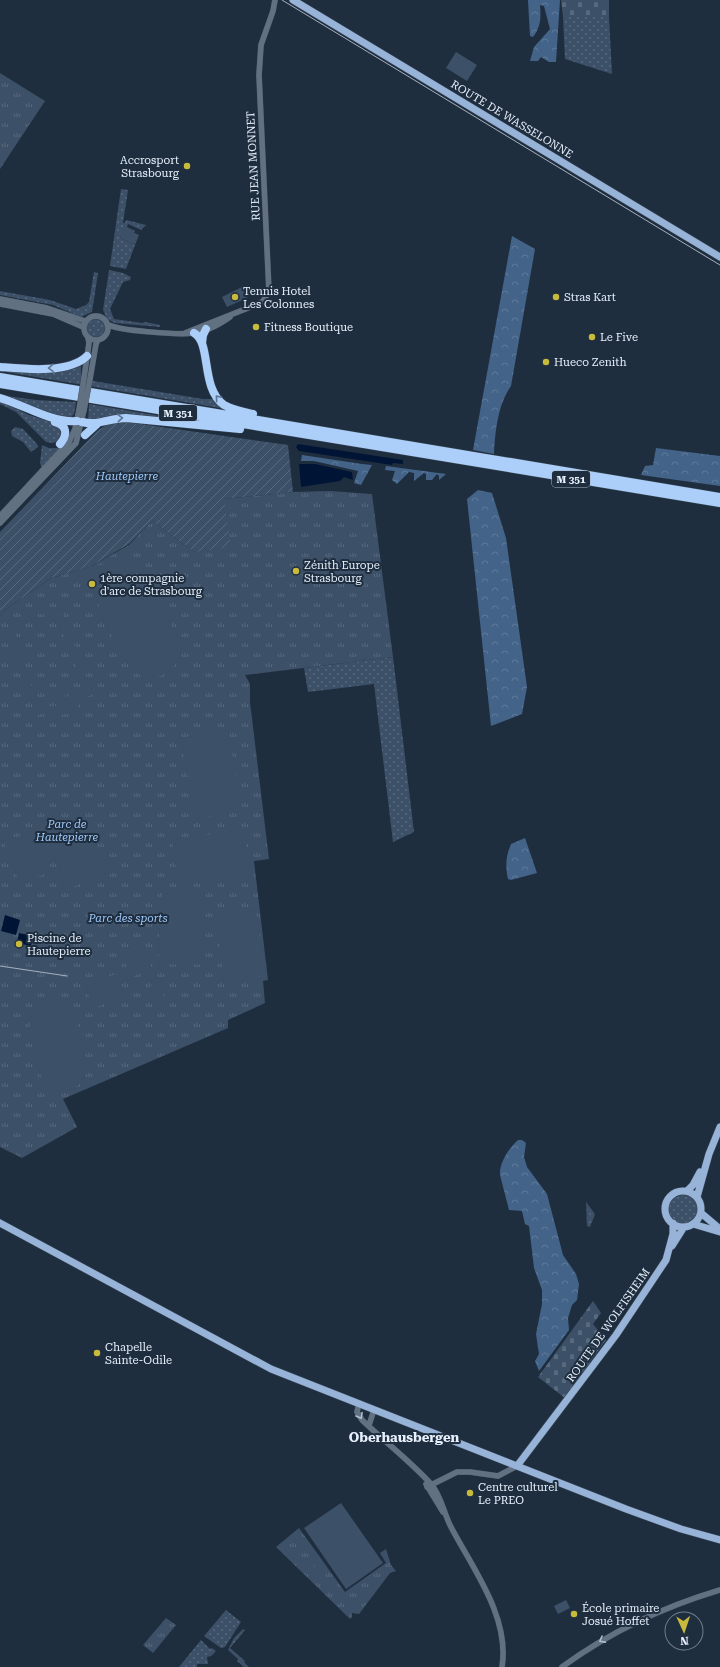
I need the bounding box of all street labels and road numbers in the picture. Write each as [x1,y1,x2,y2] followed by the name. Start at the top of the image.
[448,78,575,161] street label: ROUTE DE WASSELONNE
[244,111,263,221] street label: RUE JEAN MONNET
[159,405,197,421] road number: M 351
[552,471,590,487] road number: M 351
[564,1266,653,1385] street label: ROUTE DE WOLFISHEIM

